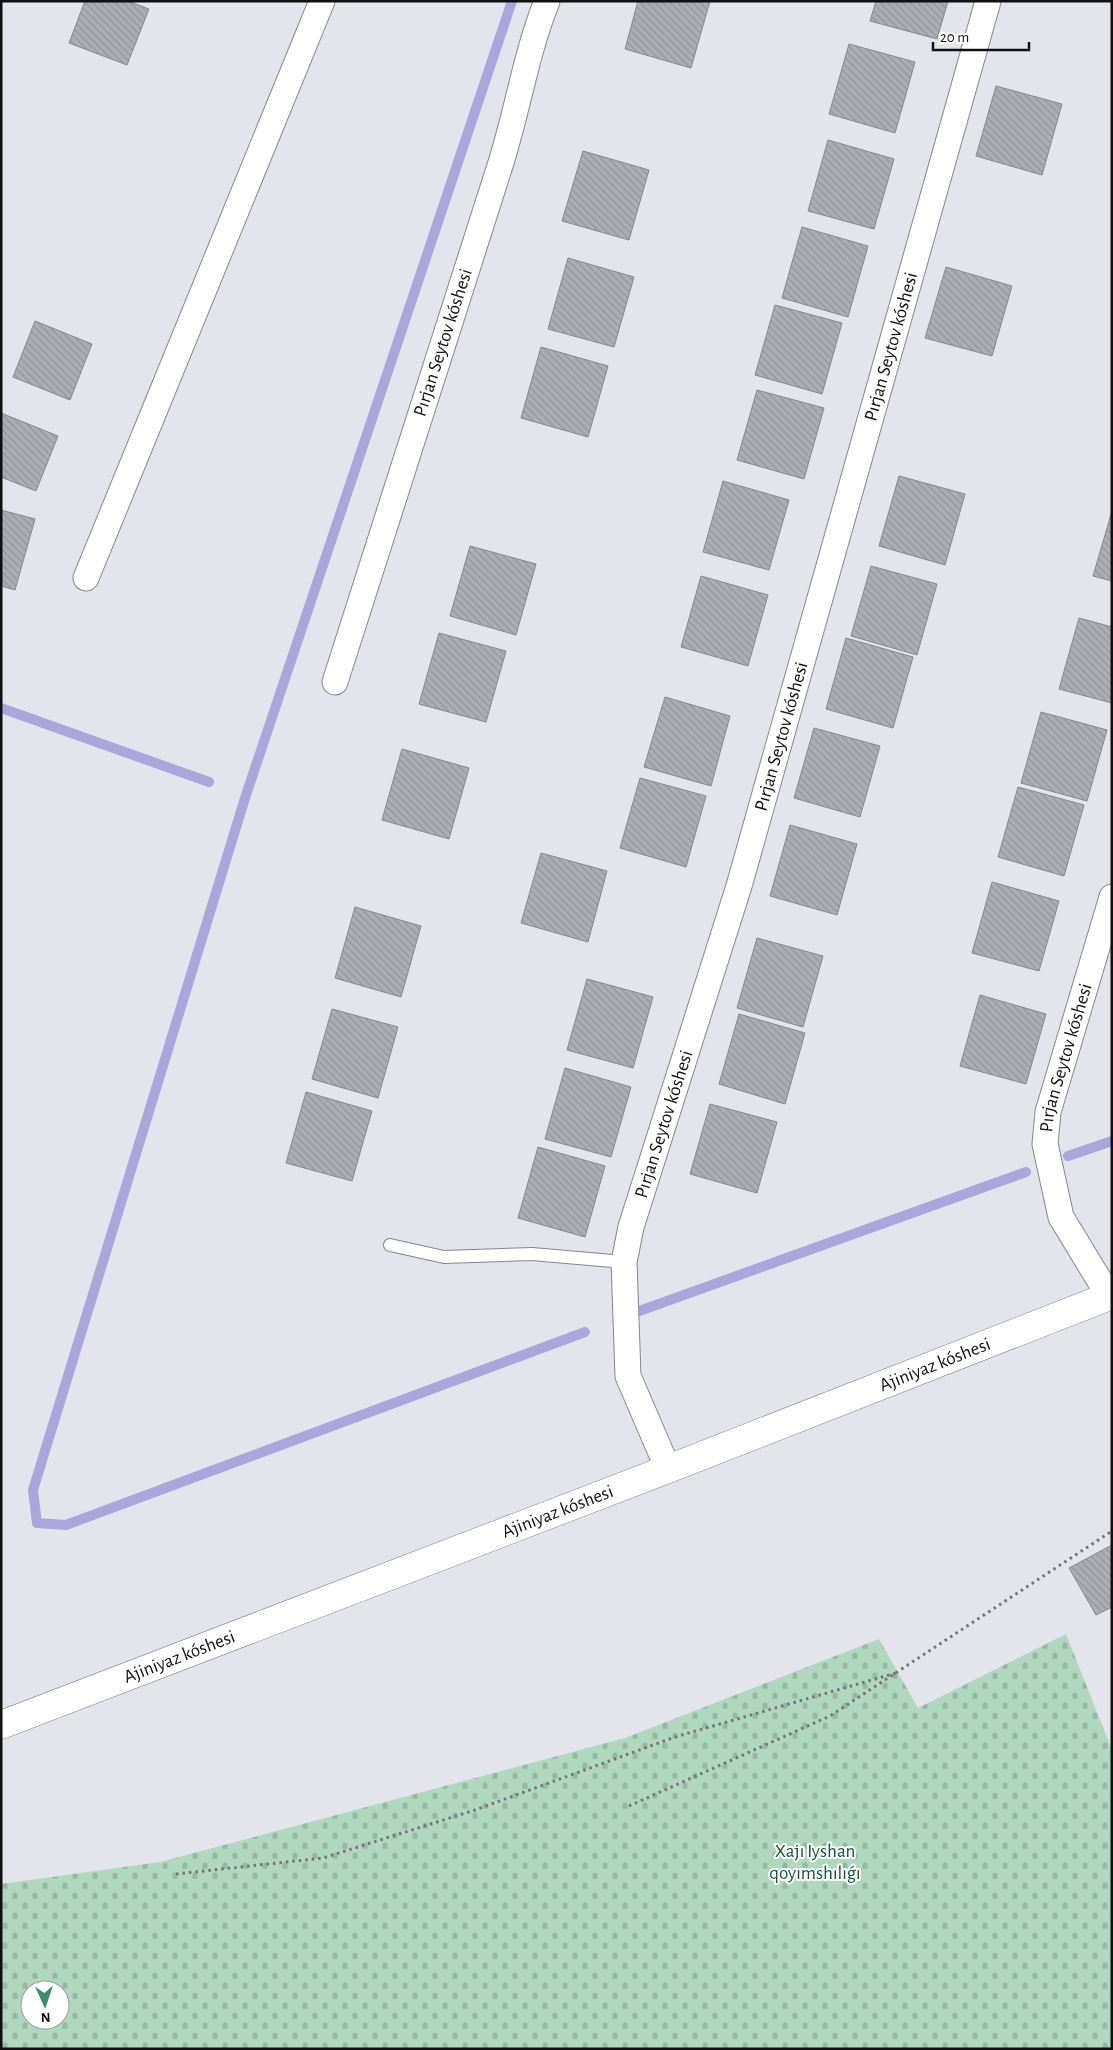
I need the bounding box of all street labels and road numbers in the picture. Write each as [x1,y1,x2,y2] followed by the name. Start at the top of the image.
[410,266,475,419] street label: Pırjan Seytov kóshesi
[861,270,921,423] street label: Pırjan Seytov kóshesi
[751,660,811,813] street label: Pırjan Seytov kóshesi
[1037,981,1095,1133] street label: Pırjan Seytov kóshesi
[631,1048,696,1200] street label: Pırjan Seytov kóshesi
[877,1334,993,1395] street label: Ajiniyaz kóshesi
[499,1481,616,1541] street label: Ajiniyaz kóshesi
[121,1627,238,1687] street label: Ajiniyaz kóshesi

